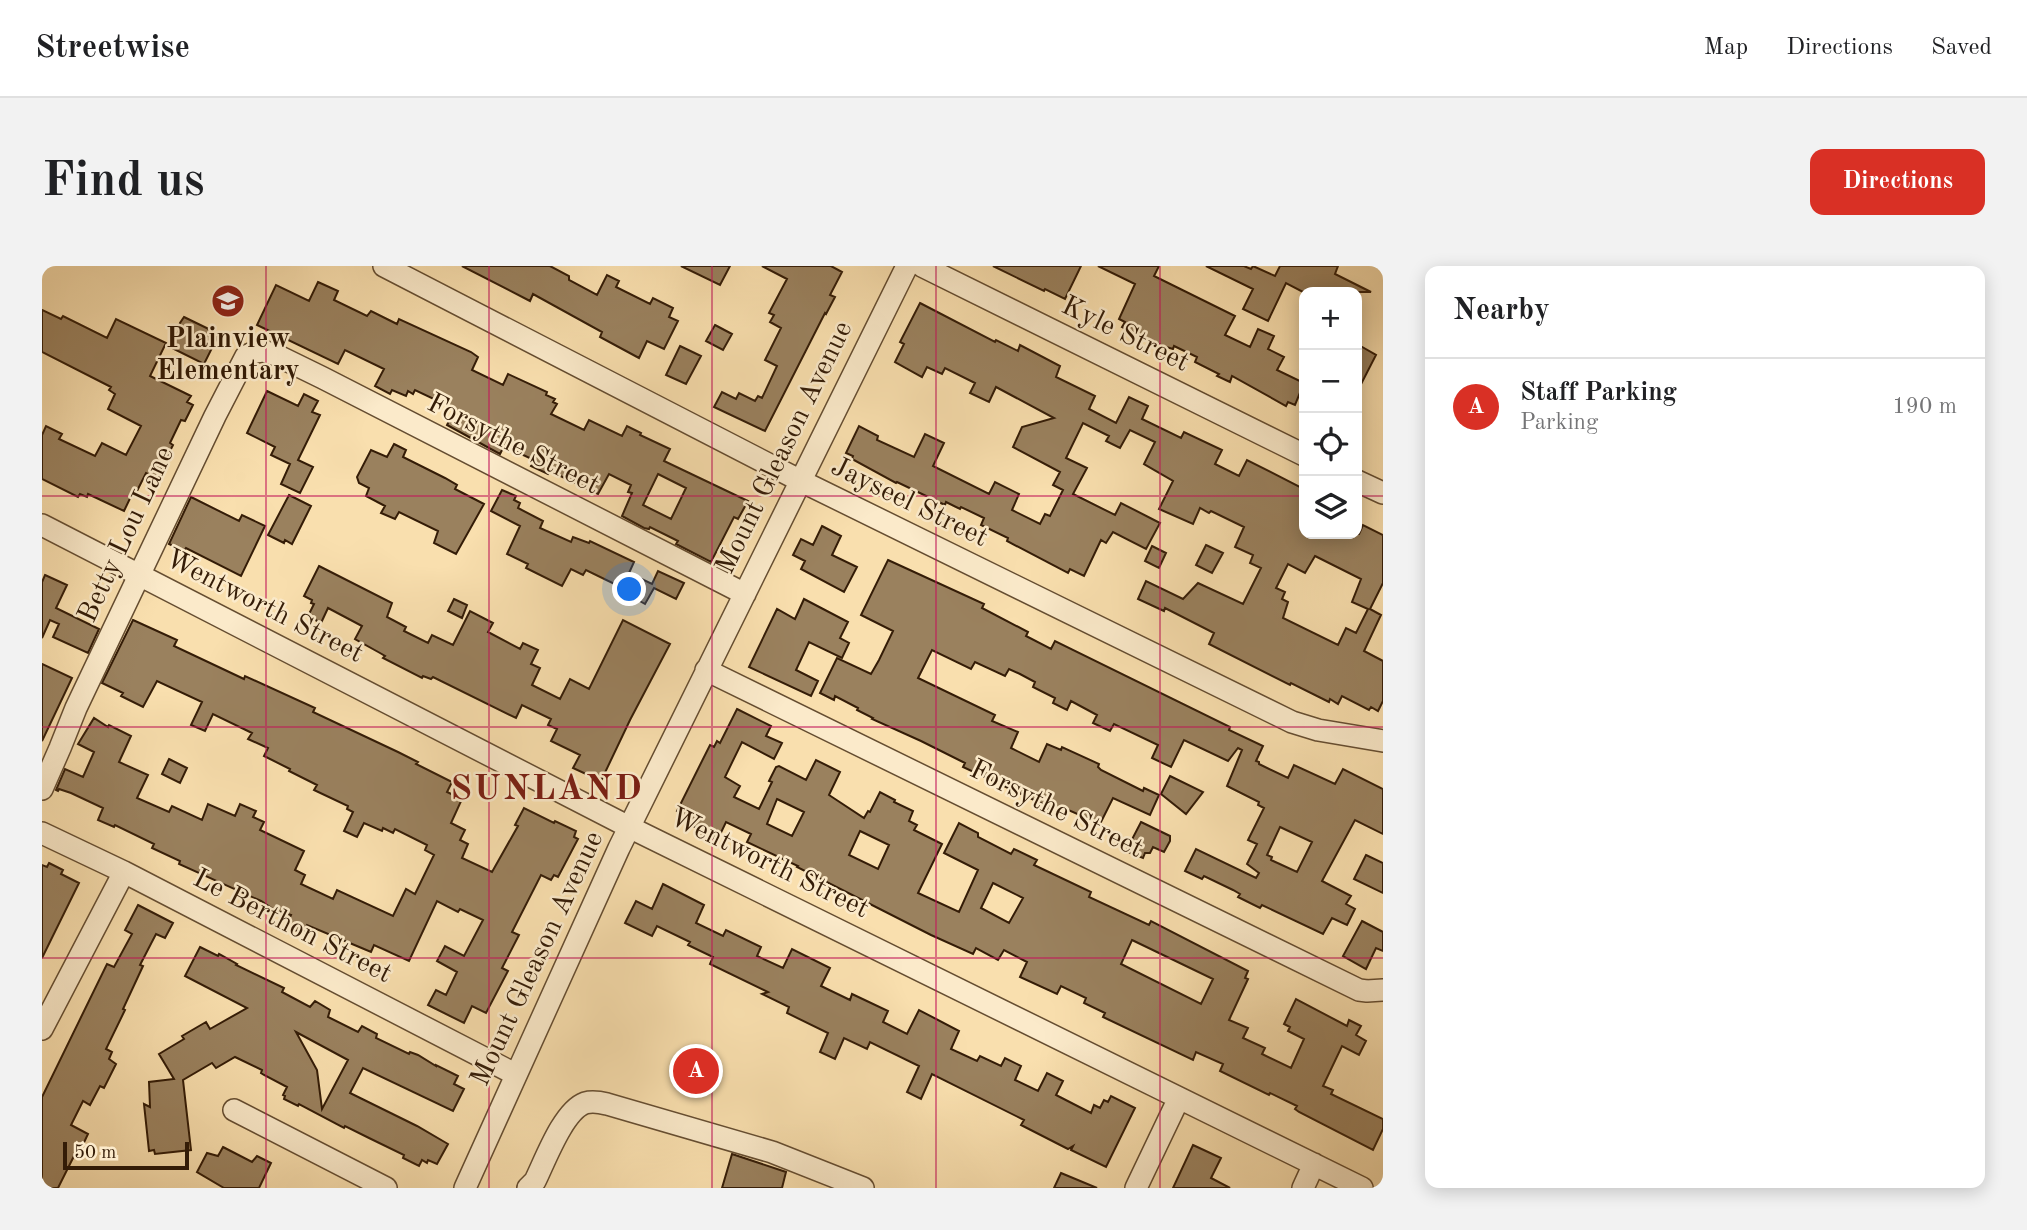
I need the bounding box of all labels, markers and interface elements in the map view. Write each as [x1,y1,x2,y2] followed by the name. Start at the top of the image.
[35,32,190,65] text: Streetwise
[1704,36,1748,60] text: Map
[1786,36,1893,60] text: Directions
[1931,36,1992,60] text: Saved
[1810,149,1985,215] button: Directions
[42,158,205,207] text: Find us
[209,282,247,320] school or university icon: Plainview Elementary
[1299,287,1362,539] map controls
[1299,287,1362,350] button: +
[1057,292,1193,378] street label: Kyle Street
[1453,296,1550,326] text: Nearby
[712,317,858,579] street label: Mount Gleason Avenue
[156,326,300,386] place label: Plainview Elementary
[1299,350,1362,413] button: −
[1520,380,1677,406] text: Staff Parking
[422,390,604,500] street label: Forsythe Street
[1467,395,1485,418] text: A
[1892,395,1957,418] text: 190 m
[1520,411,1598,434] text: Parking
[1299,413,1362,476] button: locate
[74,443,180,627] street label: Betty Lou Lane
[826,453,992,553] street label: Jayseel Street
[1299,476,1362,539] button: layers
[161,545,367,669] street label: Wentworth Street
[612,572,646,606] your location
[965,756,1147,864] street label: Forsythe Street
[450,772,644,807] district label: SUNLAND
[665,804,873,924] street label: Wentworth Street
[467,827,609,1091] street label: Mount Gleason Avenue
[188,865,396,989] street label: Le Berthon Street
[673,1045,719,1097] pin: A
[63,1139,189,1171] scale bar
[74,1144,116,1163] text: 50 m

